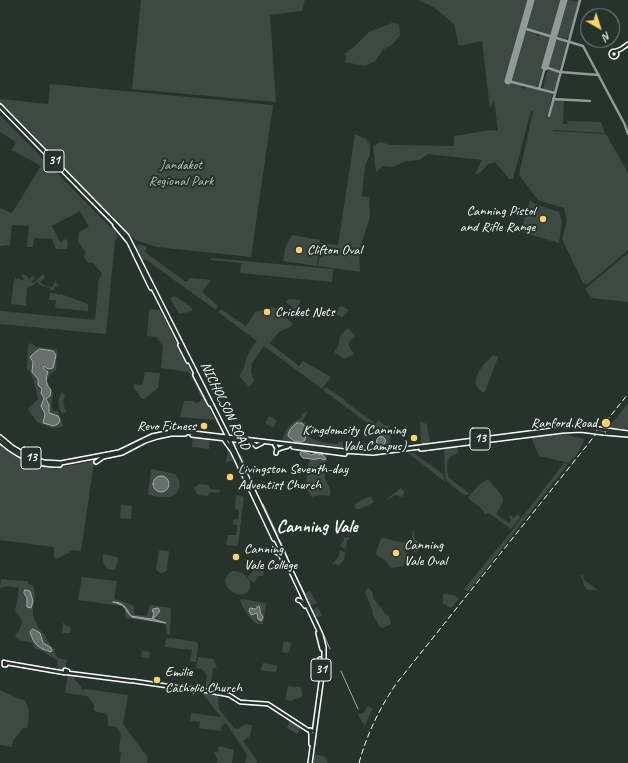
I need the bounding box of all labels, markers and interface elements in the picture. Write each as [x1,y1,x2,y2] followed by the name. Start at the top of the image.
[580,8,620,48] north arrow
[600,29,614,44] text: N
[44,150,64,172] road number: 31
[149,157,213,190] park label: Jandakot Regional Park
[460,203,535,236] place label: Canning Pistol and Rifle Range
[538,214,548,224] marker: Canning Pistol and Rifle Range
[307,242,362,258] place label: Clifton Oval
[294,245,304,255] marker: Clifton Oval
[275,304,334,320] place label: Cricket Nets
[262,307,272,317] marker: Cricket Nets
[196,359,254,453] street label: NICHOLSON ROAD
[531,415,597,431] place label: Ranford Road
[600,417,612,429] marker: Ranford Road
[137,418,196,434] place label: Revo Fitness
[199,421,209,431] marker: Revo Fitness
[303,422,406,454] place label: Kingdomcity (Canning Vale Campus)
[470,428,490,450] road number: 13
[409,433,419,443] marker: Kingdomcity (Canning Vale Campus)
[21,447,41,469] road number: 13
[238,461,348,494] place label: Livingston Seventh-day Adventist Church
[225,472,235,482] marker: Livingston Seventh-day Adventist Church
[277,516,357,538] district label: Canning Vale
[404,537,447,570] place label: Canning Vale Oval
[244,541,297,574] place label: Canning Vale College
[391,548,401,558] marker: Canning Vale Oval
[231,552,241,562] marker: Canning Vale College
[311,659,331,681] road number: 31
[165,664,242,696] place label: Emilie Catholic Church
[152,675,162,685] marker: Emilie Catholic Church

